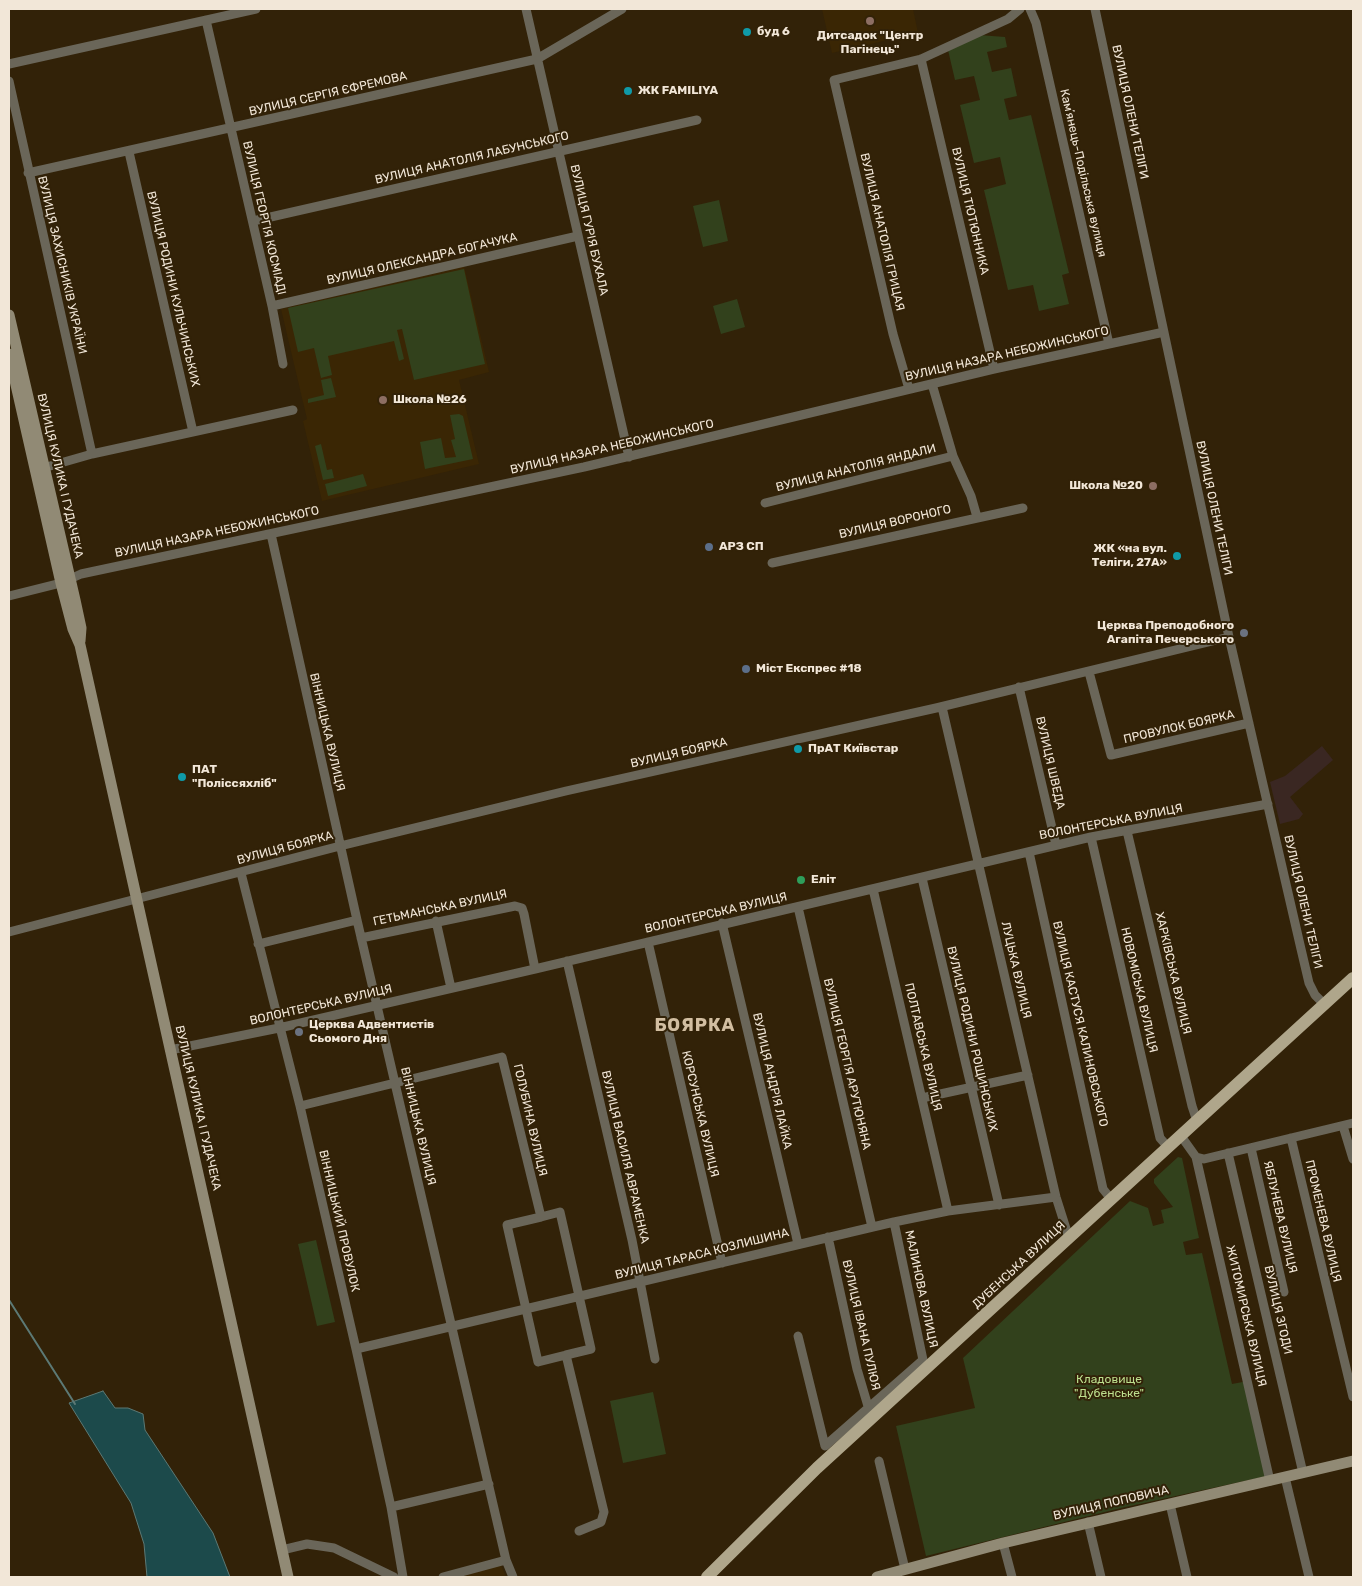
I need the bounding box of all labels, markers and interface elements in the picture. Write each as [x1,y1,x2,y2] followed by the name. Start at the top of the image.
[864,15,876,27] marker: Дитсадок "Центр Пагінець"
[757,25,790,39] place label: буд 6
[741,26,753,38] marker: буд 6
[817,29,923,57] place label: Дитсадок "Центр Пагінець"
[1109,43,1151,181] street label: ВУЛИЦЯ ОЛЕНИ ТЕЛІГИ
[248,69,408,119] street label: ВУЛИЦЯ СЕРГІЯ ЄФРЕМОВА
[638,84,718,98] place label: ЖК FAMILIYA
[622,85,634,97] marker: ЖК FAMILIYA
[1057,88,1109,258] street label: Камʼянець-Подільська вулиця
[374,129,570,187] street label: ВУЛИЦЯ АНАТОЛІЯ ЛАБУНСЬКОГО
[239,140,289,296] street label: ВУЛИЦЯ ГЕОРГІЯ КОСМІАДІ
[948,146,992,276] street label: ВУЛИЦЯ ТЮТЮННИКА
[857,152,907,312] street label: ВУЛИЦЯ АНАТОЛІЯ ГРИЦАЯ
[567,163,611,297] street label: ВУЛИЦЯ ГУРІЯ БУХАЛА
[34,175,90,355] street label: ВУЛИЦЯ ЗАХИСНИКІВ УКРАЇНИ
[143,190,203,388] street label: ВУЛИЦЯ РОДИНИ КУЛЬЧИНСЬКИХ
[325,230,519,288] street label: ВУЛИЦЯ ОЛЕКСАНДРА БОГАЧУКА
[904,324,1110,384] street label: ВУЛИЦЯ НАЗАРА НЕБОЖИНСЬКОГО
[34,392,86,560] street label: ВУЛИЦЯ КУЛИКА І ГУДАЧЕКА
[393,393,467,407] place label: Школа №26
[377,394,389,406] marker: Школа №26
[509,417,715,477] street label: ВУЛИЦЯ НАЗАРА НЕБОЖИНСЬКОГО
[1193,439,1235,577] street label: ВУЛИЦЯ ОЛЕНИ ТЕЛІГИ
[775,441,937,495] street label: ВУЛИЦЯ АНАТОЛІЯ ЯНДАЛИ
[1069,479,1143,493] place label: Школа №20
[1147,480,1159,492] marker: Школа №20
[838,502,952,542] street label: ВУЛИЦЯ ВОРОНОГО
[114,503,320,561] street label: ВУЛИЦЯ НАЗАРА НЕБОЖИНСЬКОГО
[719,540,764,554] place label: АРЗ СП
[703,541,715,553] marker: АРЗ СП
[1092,542,1167,570] place label: ЖК «на вул. Теліги, 27А»
[1171,550,1183,562] marker: ЖК «на вул. Теліги, 27А»
[1097,619,1234,647] place label: Церква Преподобного Агапіта Печерського
[1238,627,1250,639] marker: Церква Преподобного Агапіта Печерського
[756,662,862,676] place label: Міст Експрес #18
[740,663,752,675] marker: Міст Експрес #18
[306,672,348,792] street label: ВІННИЦЬКА ВУЛИЦЯ
[1122,707,1236,747] street label: ПРОВУЛОК БОЯРКА
[1032,715,1068,811] street label: ВУЛИЦЯ ШВЕДА
[629,735,729,771] street label: ВУЛИЦЯ БОЯРКА
[808,742,898,756] place label: ПрАТ Київстар
[792,743,804,755] marker: ПрАТ Київстар
[192,763,277,791] place label: ПАТ "Поліссяхліб"
[176,771,188,783] marker: ПАТ "Поліссяхліб"
[1038,801,1184,843] street label: ВОЛОНТЕРСЬКА ВУЛИЦЯ
[235,828,335,868] street label: ВУЛИЦЯ БОЯРКА
[1281,834,1325,970] street label: ВУЛИЦЯ ОЛЕНИ ТЕЛІГИ
[811,873,836,887] place label: Еліт
[795,874,807,886] marker: Еліт
[372,887,508,929] street label: ГЕТЬМАНСЬКА ВУЛИЦЯ
[643,890,789,936] street label: ВОЛОНТЕРСЬКА ВУЛИЦЯ
[1152,910,1194,1036] street label: ХАРКІВСЬКА ВУЛИЦЯ
[998,920,1034,1020] street label: ЛУЦЬКА ВУЛИЦЯ
[1049,920,1111,1128] street label: ВУЛИЦЯ КАСТУСЯ КАЛИНОВСЬКОГО
[1118,926,1160,1054] street label: НОВОМІСЬКА ВУЛИЦЯ
[944,945,1000,1133] street label: ВУЛИЦЯ РОДИНИ РОЩИНСЬКИХ
[820,977,874,1151] street label: ВУЛИЦЯ ГЕОРГІЯ АРУТЮНЯНА
[248,982,394,1028] street label: ВОЛОНТЕРСЬКА ВУЛИЦЯ
[901,982,945,1112] street label: ПОЛТАВСЬКА ВУЛИЦЯ
[749,1011,795,1151] street label: ВУЛИЦЯ АНДРІЯ ЛАЙКА
[654,1015,736,1037] district label: БОЯРКА
[309,1018,434,1046] place label: Церква Адвентистів Сьомого Дня
[172,1024,224,1192] street label: ВУЛИЦЯ КУЛИКА І ГУДАЧЕКА
[293,1026,305,1038] marker: Церква Адвентистів Сьомого Дня
[678,1049,722,1179] street label: КОРСУНСЬКА ВУЛИЦЯ
[510,1063,550,1177] street label: ГОЛУБИНА ВУЛИЦЯ
[397,1066,439,1186] street label: ВІННИЦЬКА ВУЛИЦЯ
[598,1069,652,1245] street label: ВУЛИЦЯ ВАСИЛЯ АВРАМЕНКА
[316,1149,362,1293] street label: ВІННИЦЬКИЙ ПРОВУЛОК
[1260,1159,1300,1275] street label: ЯБЛУНЕВА ВУЛИЦЯ
[1302,1159,1344,1283] street label: ПРОМЕНЕВА ВУЛИЦЯ
[970,1218,1068,1312] street label: ДУБЕНСЬКА ВУЛИЦЯ
[614,1225,790,1283] street label: ВУЛИЦЯ ТАРАСА КОЗЛИШИНА
[902,1229,940,1349] street label: МАЛИНОВА ВУЛИЦЯ
[1223,1244,1269,1388] street label: ЖИТОМИРСЬКА ВУЛИЦЯ
[839,1258,883,1392] street label: ВУЛИЦЯ ІВАНА ПУЛЮЯ
[1261,1264,1295,1356] street label: ВУЛИЦЯ ЗГОДИ
[1074,1373,1144,1401] park label: Кладовище "Дубенське"
[1052,1483,1170,1523] street label: ВУЛИЦЯ ПОПОВИЧА

